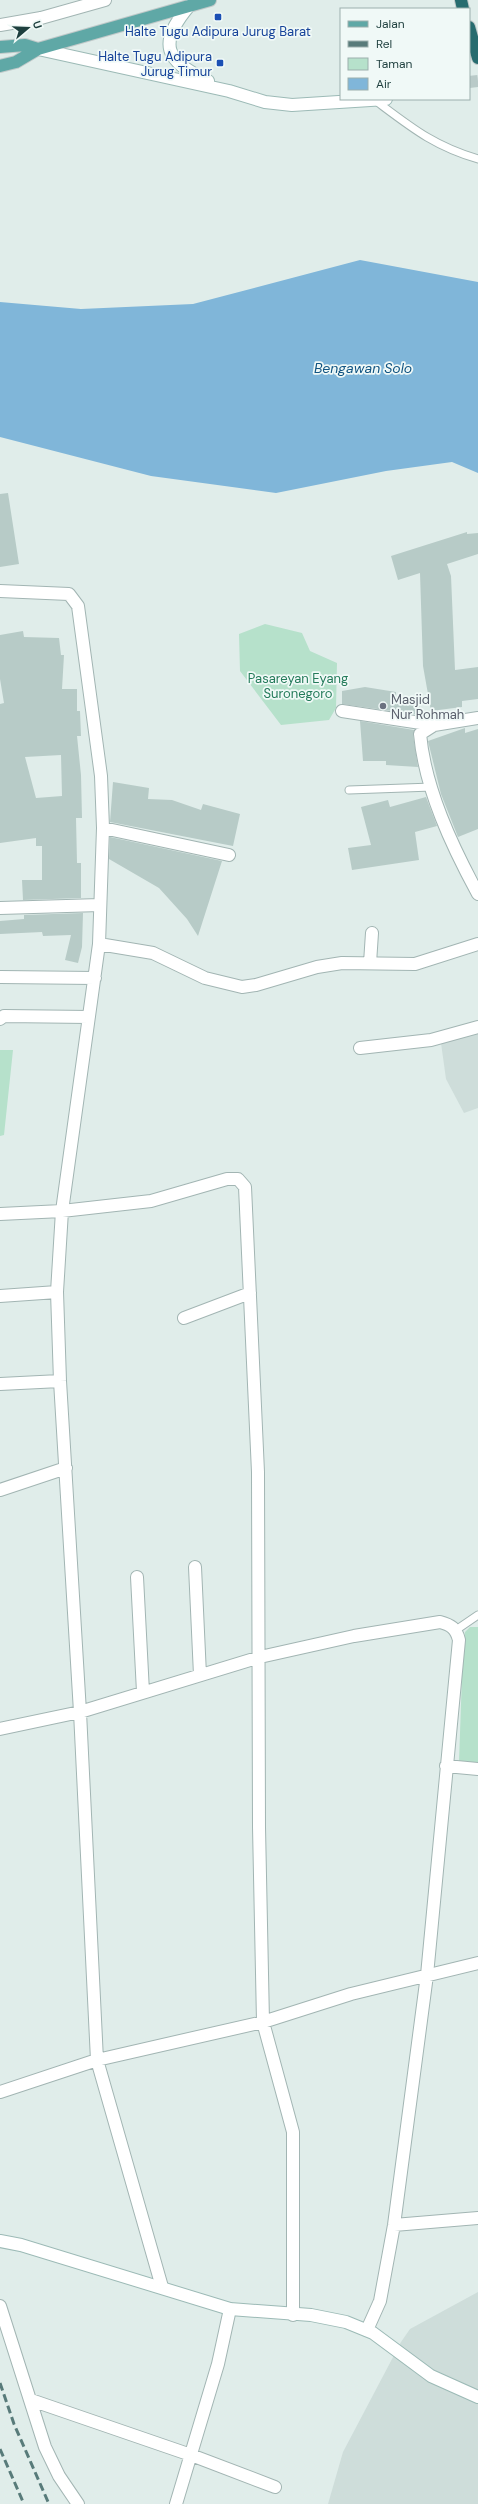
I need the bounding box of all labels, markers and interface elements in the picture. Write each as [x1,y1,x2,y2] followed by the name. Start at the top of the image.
[8,8,48,48] north arrow
[340,8,470,100] legend
[213,12,223,22] marker: Halte Tugu Adipura Jurug Barat
[376,16,405,32] text: Jalan
[30,19,45,31] text: U
[125,23,311,40] place label: Halte Tugu Adipura Jurug Barat
[376,36,392,52] text: Rel
[98,48,212,80] place label: Halte Tugu Adipura Jurug Timur
[376,56,413,72] text: Taman
[215,58,225,68] marker: Halte Tugu Adipura Jurug Timur
[376,76,392,92] text: Air
[314,359,412,377] water label: Bengawan Solo
[248,670,348,702] park label: Pasareyan Eyang Suronegoro
[391,691,464,723] place label: Masjid Nur Rohmah
[378,701,388,711] marker: Masjid Nur Rohmah

